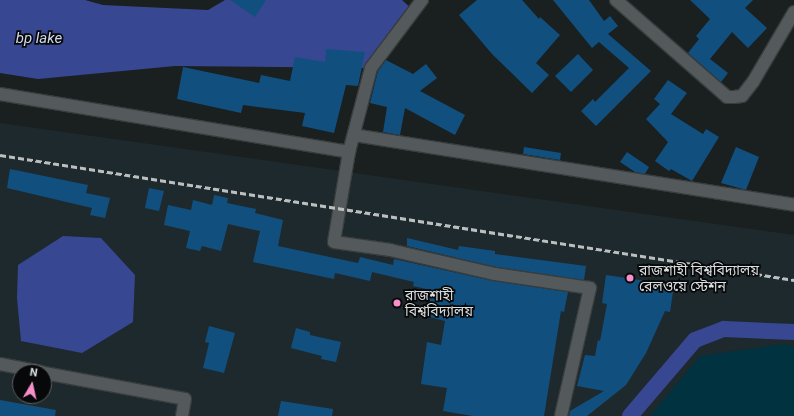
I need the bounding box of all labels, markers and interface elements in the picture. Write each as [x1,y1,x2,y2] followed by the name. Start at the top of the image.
[16,30,62,48] water label: bp lake
[639,262,759,294] place label: রাজশাহী বিশ্ববিদ্যালয় রেলওয়ে স্টেশন
[624,272,636,284] marker: রাজশাহী বিশ্ববিদ্যালয় রেলওয়ে স্টেশন
[405,287,473,320] place label: রাজশাহী বিশ্ববিদ্যালয়
[392,298,402,308] marker: রাজশাহী বিশ্ববিদ্যালয়
[12,364,52,404] north arrow
[29,366,39,380] text: N

